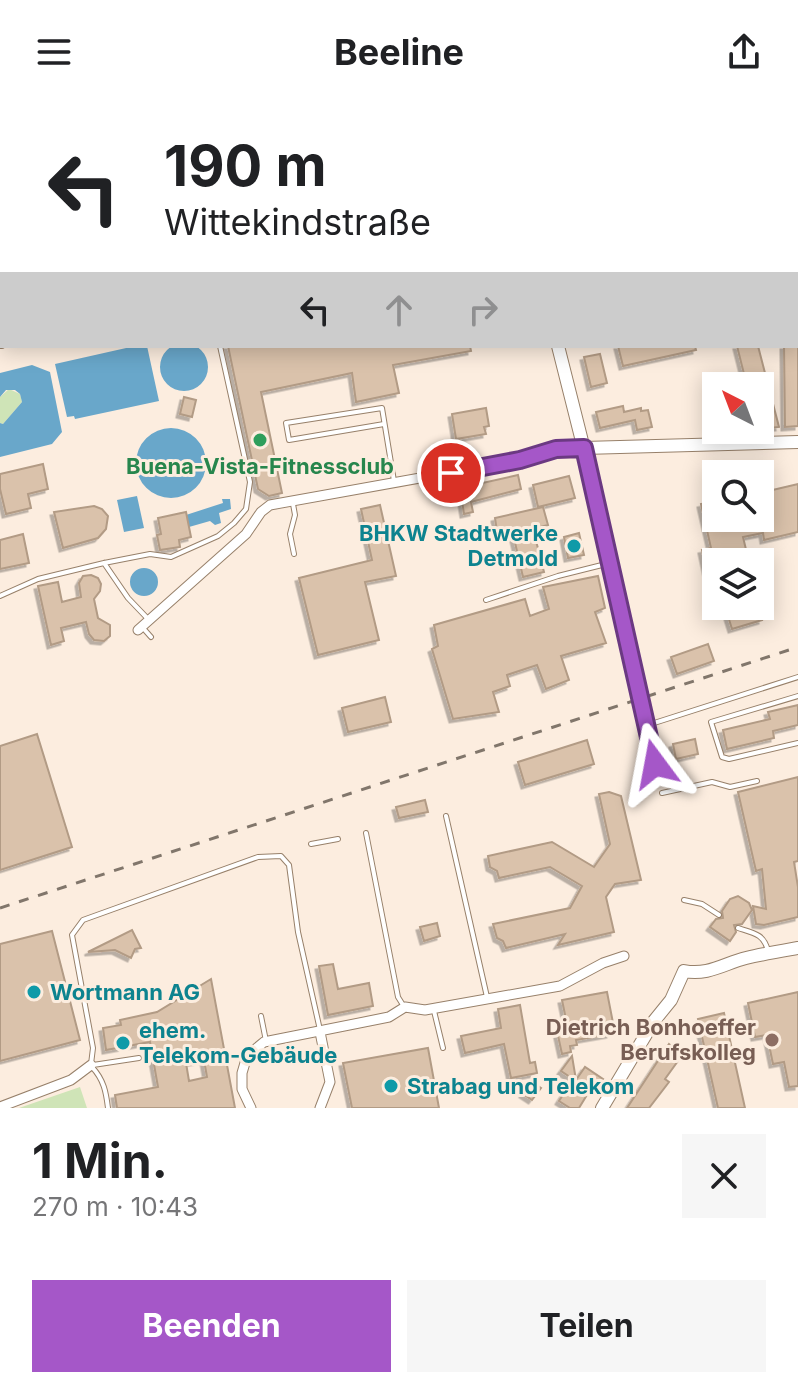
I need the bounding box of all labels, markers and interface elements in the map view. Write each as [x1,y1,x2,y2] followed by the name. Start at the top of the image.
[32,30,76,74] icon: menu
[334,30,464,74] text: Beeline
[722,30,766,74] icon: share
[164,132,327,200] text: 190 m
[32,136,136,240] icon: left
[164,200,431,244] text: Wittekindstraße
[293,288,337,332] icon: left
[377,288,421,332] icon: ahead
[461,288,505,332] icon: right
[702,372,774,444] north arrow
[702,372,774,620] map controls
[251,431,269,449] marker: Buena-Vista-Fitnessclub
[417,439,485,507] pin
[429,451,473,495] icon: arrive
[126,453,394,479] place label: Buena-Vista-Fitnessclub
[702,460,774,532] button: search
[359,520,558,571] place label: BHKW Stadtwerke Detmold
[565,537,583,555] marker: BHKW Stadtwerke Detmold
[702,548,774,620] button: layers
[613,722,697,806] position arrow
[50,979,200,1005] place label: Wortmann AG
[25,983,43,1001] marker: Wortmann AG
[546,1014,756,1065] place label: Dietrich Bonhoeffer Berufskolleg
[139,1017,337,1068] place label: ehem. Telekom-Gebäude
[763,1031,781,1049] marker: Dietrich Bonhoeffer Berufskolleg
[114,1034,132,1052] marker: ehem. Telekom-Gebäude
[407,1073,634,1099] place label: Strabag und Telekom
[382,1077,400,1095] marker: Strabag und Telekom
[32,1131,168,1190] text: 1 Min.
[682,1134,766,1218] button: close
[32,1191,198,1222] text: 270 m · 10:43
[32,1280,391,1372] button: Beenden
[407,1280,766,1372] button: Teilen

